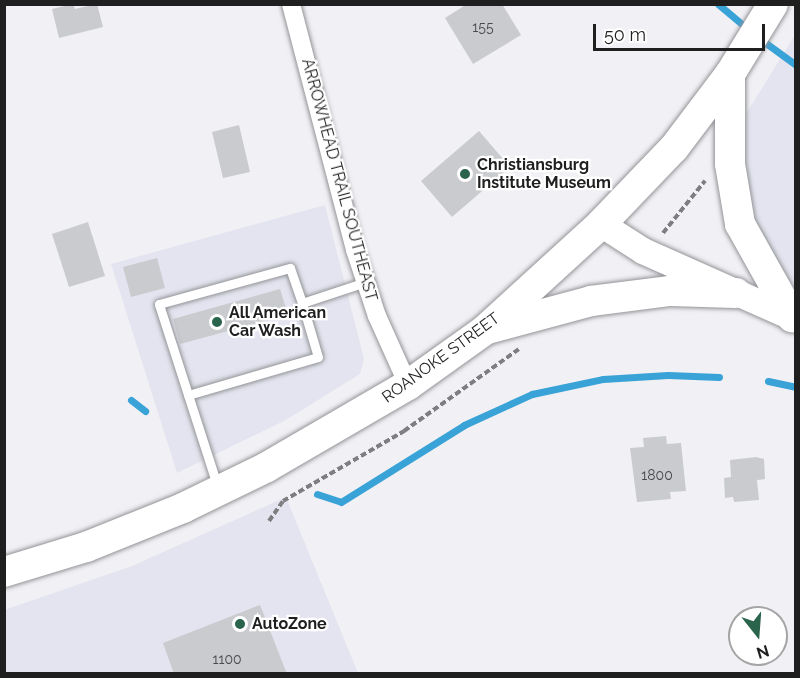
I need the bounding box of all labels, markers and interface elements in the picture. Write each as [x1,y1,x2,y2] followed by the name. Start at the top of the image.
[596,12,768,50] scale bar
[472,19,494,35] house number: 155
[604,24,646,45] text: 50 m
[297,56,381,304] street label: ARROWHEAD TRAIL SOUTHEAST
[477,155,611,193] place label: Christiansburg Institute Museum
[458,167,472,181] marker: Christiansburg Institute Museum
[229,303,327,341] place label: All American Car Wash
[379,309,503,407] street label: ROANOKE STREET
[210,315,224,329] marker: All American Car Wash
[641,467,673,483] house number: 1800
[728,606,788,666] north arrow
[252,614,327,634] place label: AutoZone
[233,617,247,631] marker: AutoZone
[754,641,771,663] text: N
[212,651,242,667] house number: 1100

